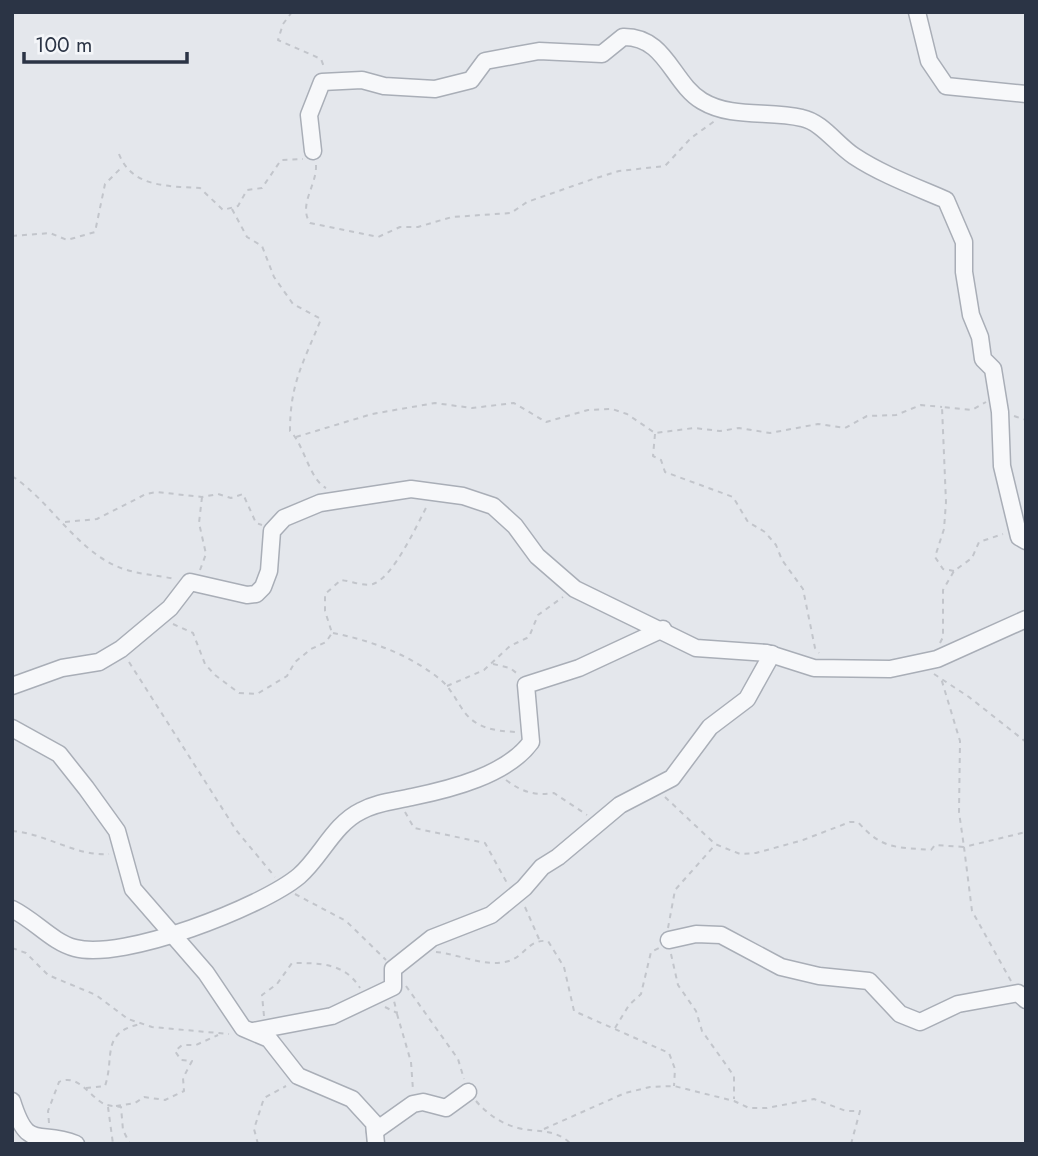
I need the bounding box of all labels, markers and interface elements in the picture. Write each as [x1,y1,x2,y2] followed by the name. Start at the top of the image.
[24,21,187,65] scale bar
[35,30,92,60] text: 100 m

